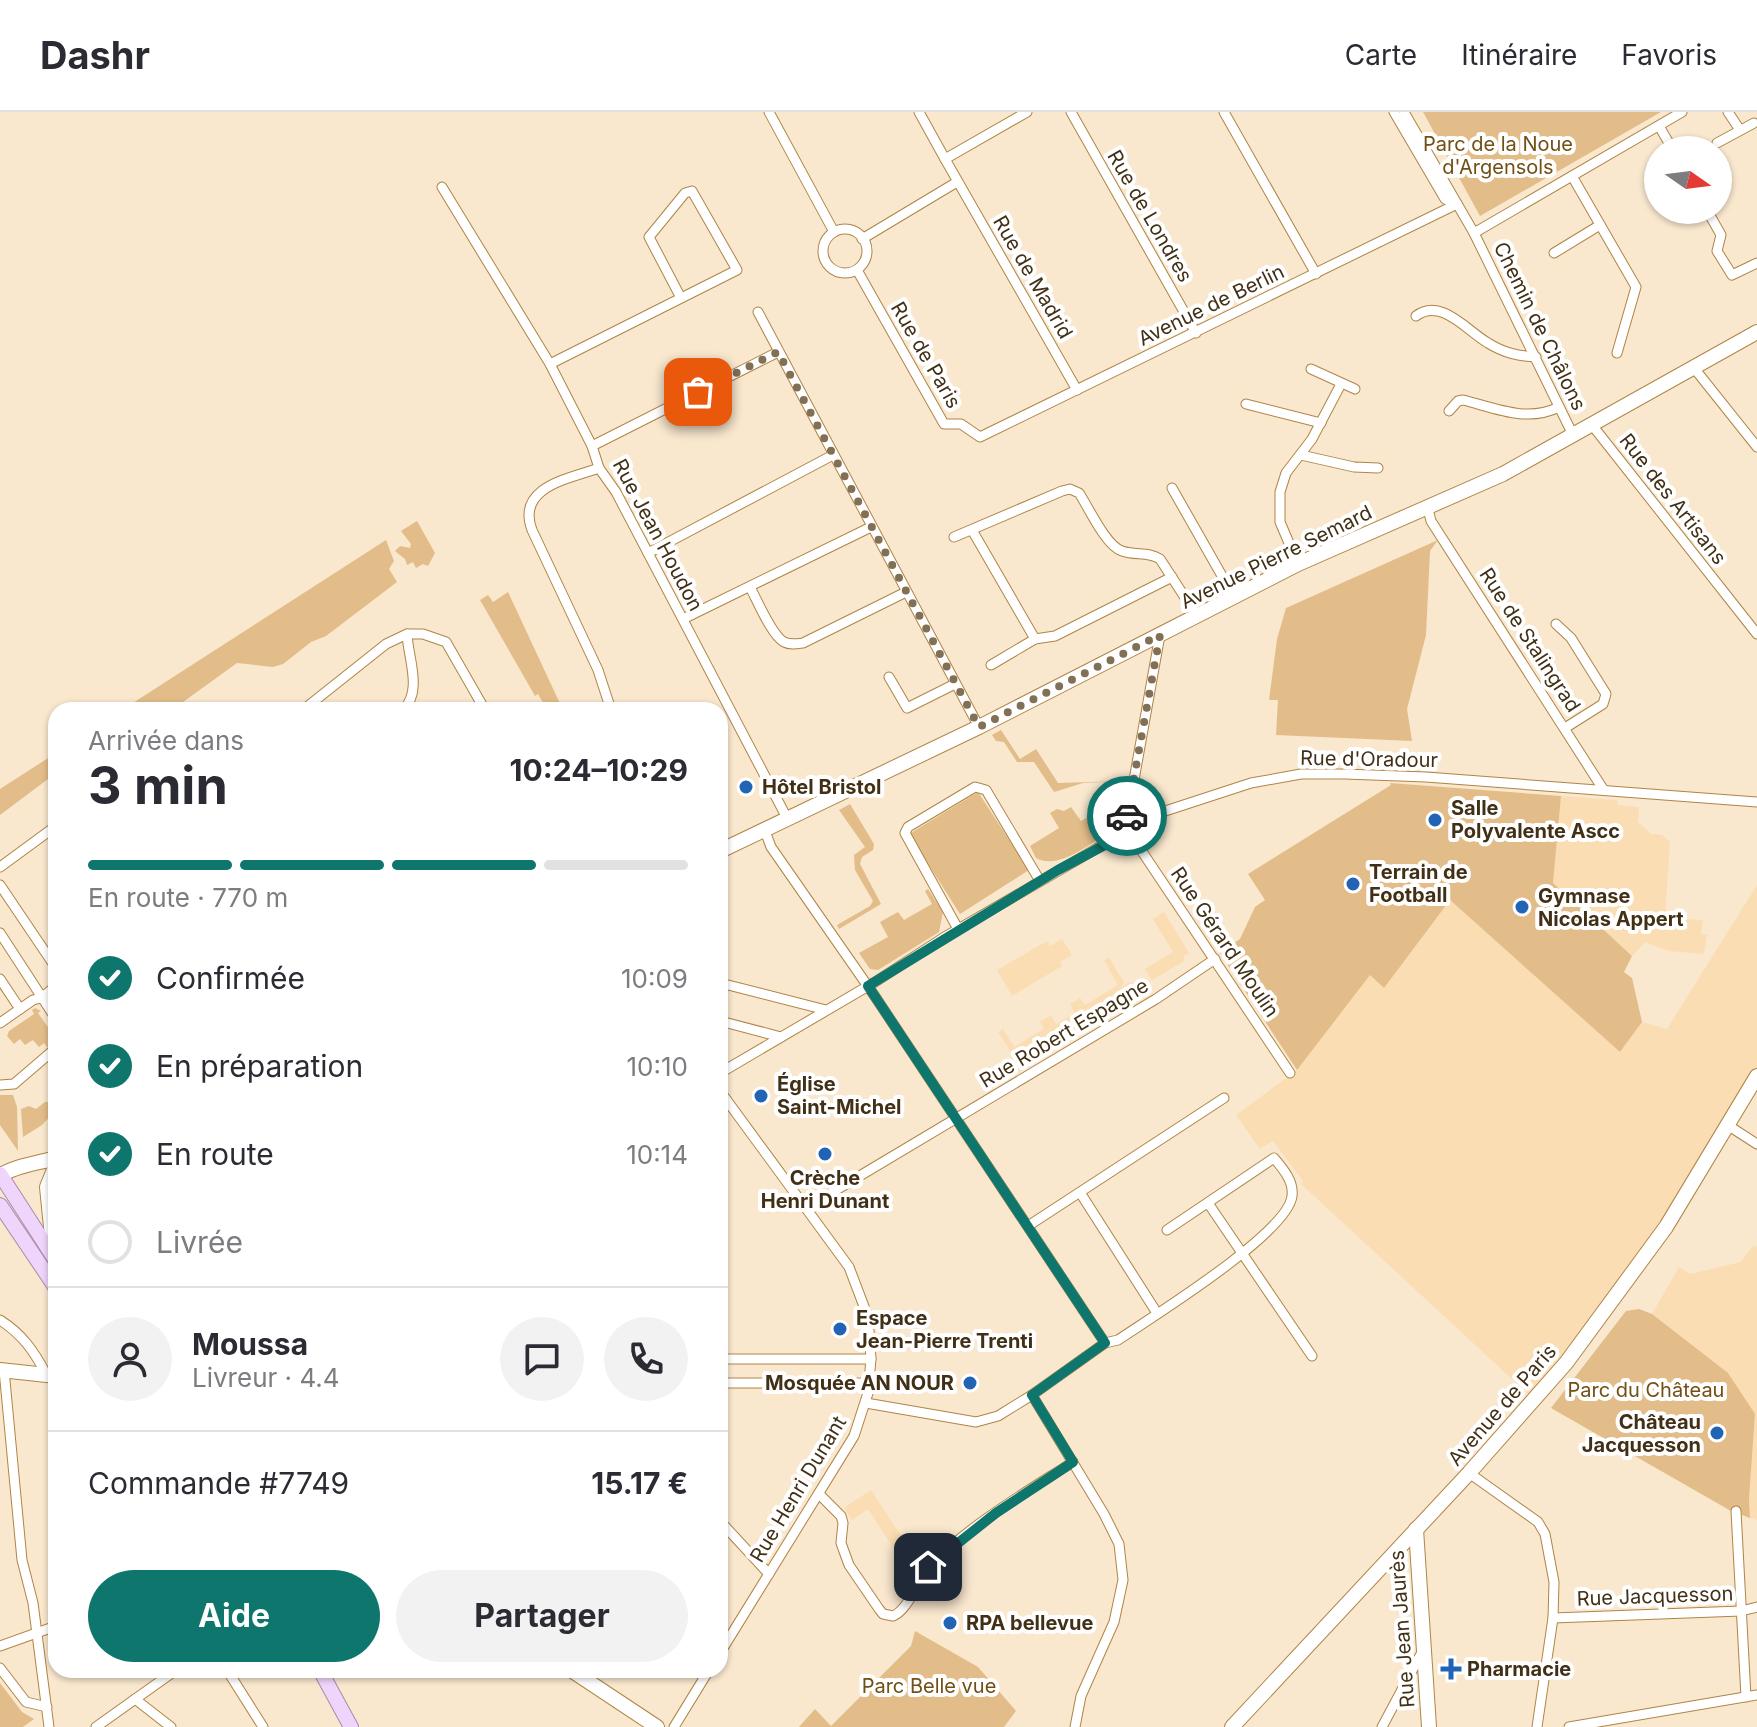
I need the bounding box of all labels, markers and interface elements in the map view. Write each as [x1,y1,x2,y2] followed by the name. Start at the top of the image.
[40,32,150,78] text: Dashr
[1345,38,1417,72] text: Carte
[1461,38,1577,72] text: Itinéraire
[1621,38,1717,72] text: Favoris
[1423,132,1573,179] park label: Parc de la Noue d'Argensols
[1644,136,1732,224] north arrow
[1644,136,1732,224] map controls
[1103,146,1197,286] street label: Rue de Londres
[988,211,1078,343] street label: Rue de Madrid
[1489,238,1591,414] street label: Chemin de Châlons
[1134,259,1288,351] street label: Avenue de Berlin
[886,298,966,412] street label: Rue de Paris
[664,358,732,426] pin
[676,370,720,414] icon: bag
[1615,429,1731,569] street label: Rue des Artisans
[608,455,708,615] street label: Rue Jean Houdon
[1176,500,1376,614] street label: Avenue Pierre Semard
[1474,563,1586,717] street label: Rue de Stalingrad
[88,725,244,756] text: Arrivée dans
[1300,746,1439,772] street label: Rue d'Oradour
[510,752,688,788] text: 10:24–10:29
[88,754,228,817] text: 3 min
[762,775,881,799] place label: Hôtel Bristol
[1087,776,1167,856] courier
[737,778,755,796] marker: Hôtel Bristol
[1105,794,1149,838] icon: car
[1451,796,1620,843] place label: Salle Polyvalente Ascc
[1426,811,1444,829] marker: Salle Polyvalente Ascc
[1369,860,1468,907] place label: Terrain de Football
[1166,862,1284,1022] street label: Rue Gérard Moulin
[1344,875,1362,893] marker: Terrain de Football
[88,882,288,913] text: En route · 770 m
[1538,884,1684,931] place label: Gymnase Nicolas Appert
[1513,898,1531,916] marker: Gymnase Nicolas Appert
[88,956,132,1000] icon: check
[156,960,305,996] text: Confirmée
[621,963,688,994] text: 10:09
[975,973,1153,1093] street label: Rue Robert Espagne
[88,1044,132,1088] icon: check
[156,1048,363,1084] text: En préparation
[627,1051,688,1082] text: 10:10
[777,1071,902,1119] place label: Église Saint-Michel
[752,1087,770,1105] marker: Église Saint-Michel
[88,1132,132,1176] icon: check
[156,1136,274,1172] text: En route
[626,1139,688,1170] text: 10:14
[816,1145,834,1163] marker: Crèche Henri Dunant
[761,1166,889,1213] place label: Crèche Henri Dunant
[156,1224,243,1260] text: Livrée
[856,1306,1033,1353] place label: Espace Jean-Pierre Trenti
[88,1317,172,1401] button: person
[500,1317,584,1401] button: chat
[604,1317,688,1401] button: phone
[831,1320,849,1338] marker: Espace Jean-Pierre Trenti
[192,1326,308,1362] text: Moussa
[1443,1340,1561,1470] street label: Avenue de Paris
[192,1362,340,1393] text: Livreur · 4.4
[765,1371,954,1395] place label: Mosquée AN NOUR
[961,1374,979,1392] marker: Mosquée AN NOUR
[1568,1378,1724,1402] park label: Parc du Château
[1582,1410,1701,1457] place label: Château Jacquesson
[745,1411,851,1566] street label: Rue Henri Dunant
[1708,1424,1726,1442] marker: Château Jacquesson
[88,1465,349,1501] text: Commande #7749
[591,1465,688,1501] text: 15.17 €
[894,1533,962,1601] pin
[906,1545,950,1589] icon: home
[1385,1549,1419,1709] street label: Rue Jean Jaurès
[88,1570,380,1662] button: Aide
[396,1570,688,1662] button: Partager
[1576,1581,1734,1611] street label: Rue Jacquesson
[966,1611,1093,1635] place label: RPA bellevue
[941,1614,959,1632] marker: RPA bellevue
[1467,1657,1571,1681] place label: Pharmacie
[1442,1660,1460,1678] marker: Pharmacie
[862,1674,996,1698] park label: Parc Belle vue

